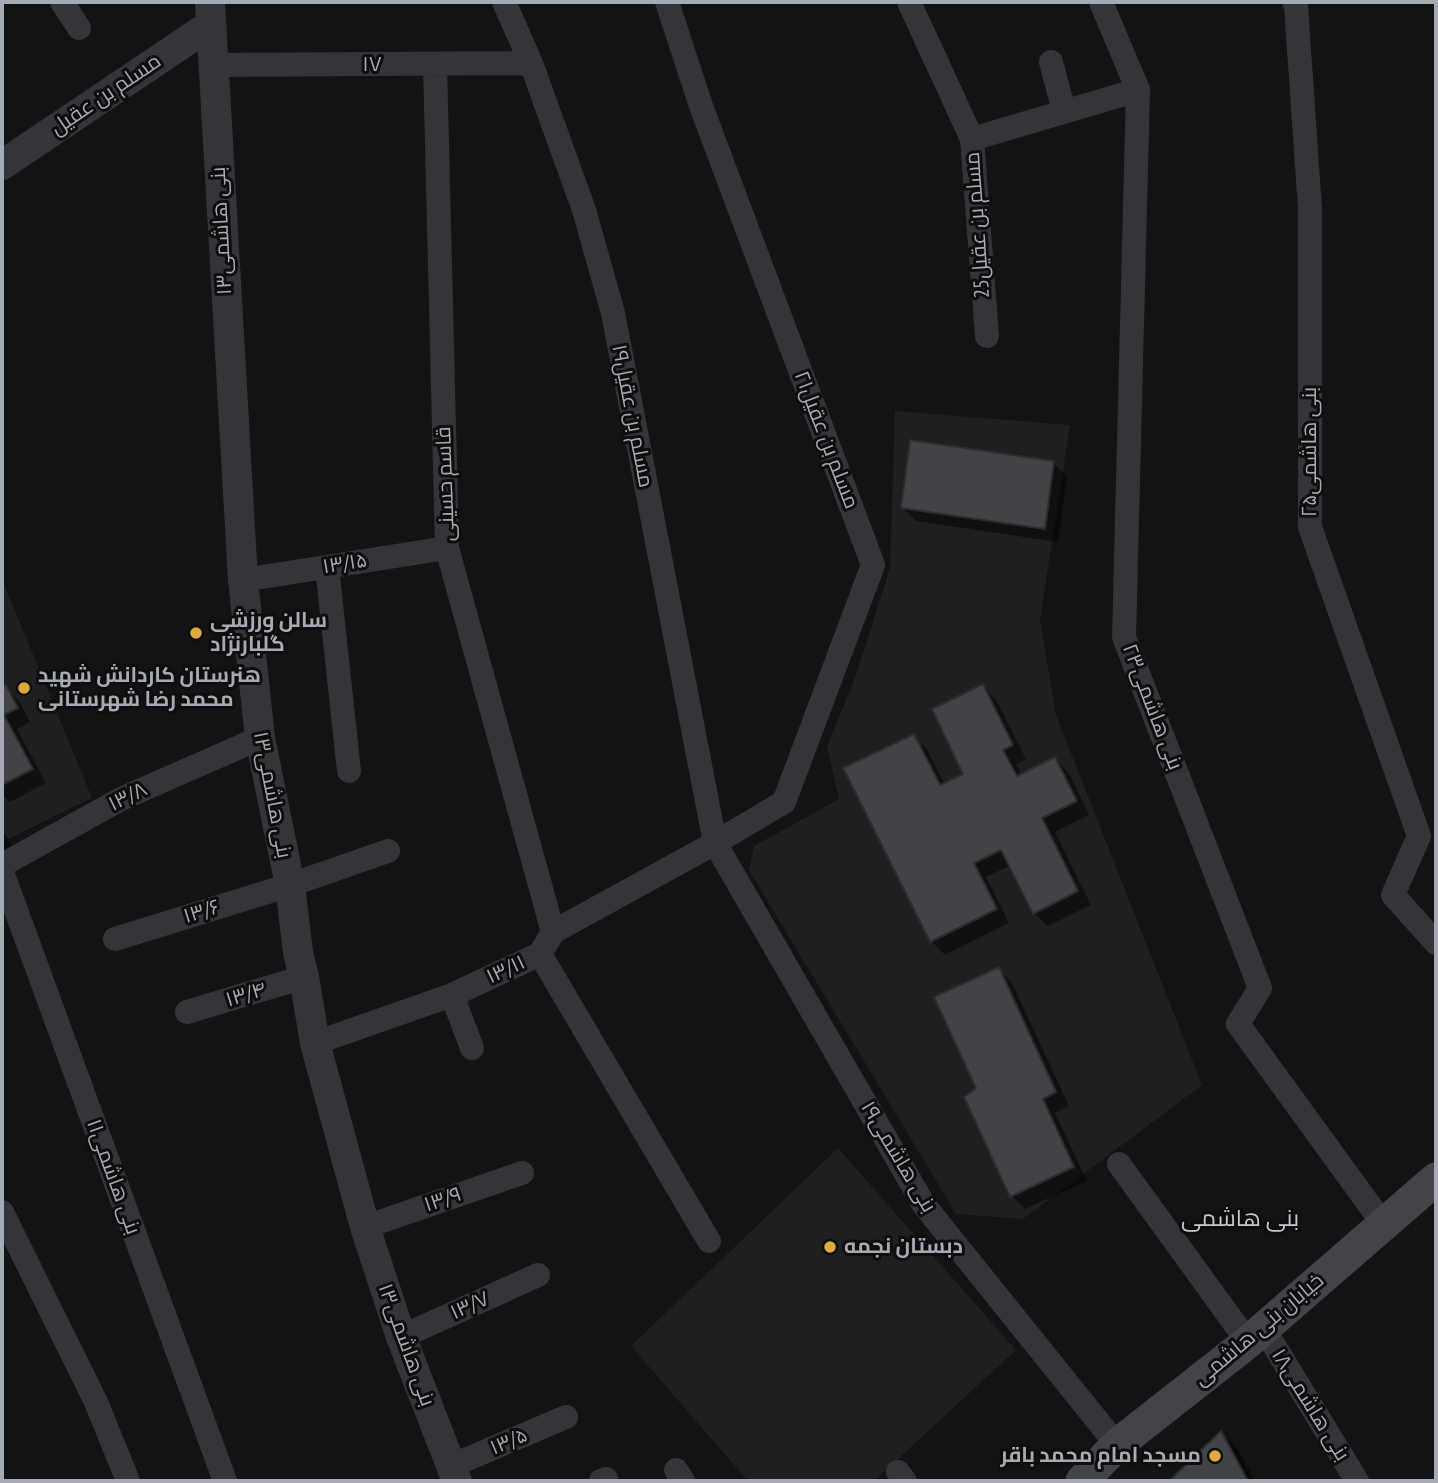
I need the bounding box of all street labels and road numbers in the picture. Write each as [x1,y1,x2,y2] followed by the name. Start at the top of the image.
[46,49,166,141] street label: مسلم بن عقیل
[362,52,382,78] street label: ۱۷
[960,151,996,299] street label: مسلم بن عقیل25
[206,166,238,296] street label: بنی هاشمی۱۳
[606,342,658,490] street label: مسلم بن عقیل۱۹
[788,368,864,512] street label: مسلم بن عقیل۲۱
[1297,387,1323,517] street label: بنی هاشمی۲۵
[431,426,461,542] street label: قاسم حسینی
[321,548,369,580] street label: ۱۳/۱۵
[1116,640,1188,774] street label: بنی هاشمی۲۳
[247,730,297,860] street label: بنی هاشمی۱۳
[105,777,151,817] street label: ۱۳/۸
[181,895,223,929] street label: ۱۳/۶
[483,950,529,990] street label: ۱۳/۱۱
[223,977,269,1013] street label: ۱۳/۴
[855,1097,941,1217] street label: بنی هاشمی۱۹
[81,1116,145,1238] street label: بنی هاشمی۱۱
[421,1182,465,1218] street label: ۱۳/۹
[1189,1268,1329,1392] street label: خیابان بنی هاشمی
[372,1280,440,1410] street label: بنی هاشمی۱۳
[447,1286,493,1326] street label: ۱۳/۷
[1266,1344,1354,1466] street label: بنی هاشمی۱۸
[486,1423,532,1461] street label: ۱۳/۵

